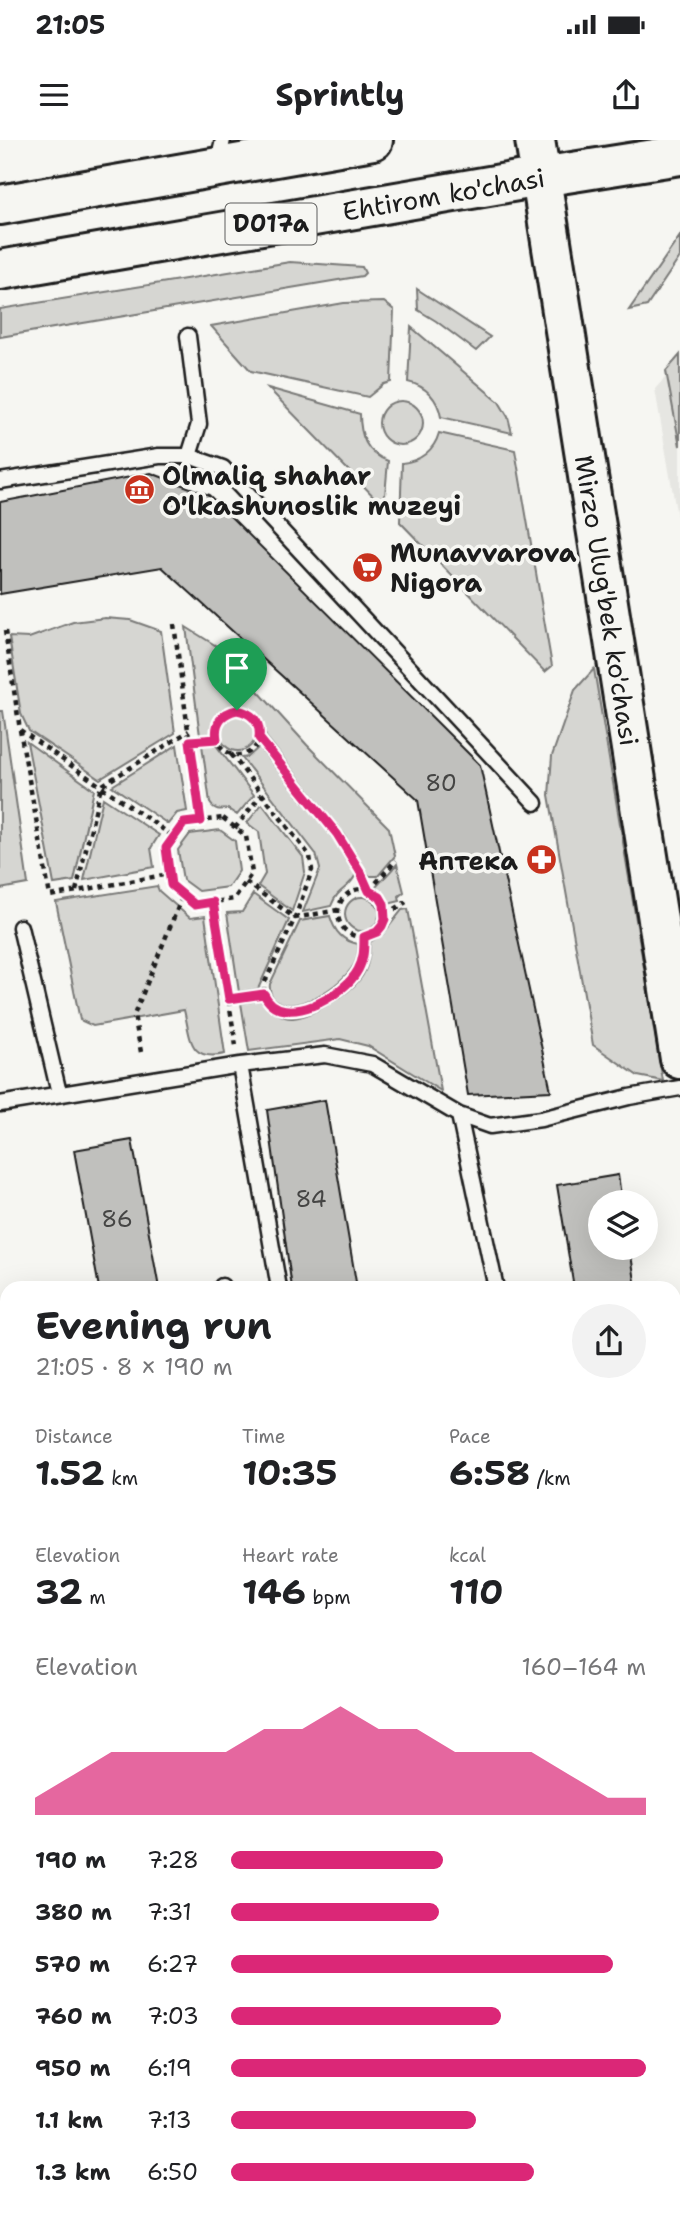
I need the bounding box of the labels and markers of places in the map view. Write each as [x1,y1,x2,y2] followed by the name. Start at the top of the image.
[162,458,461,523] place label: Olmaliq shahar O'lkashunoslik muzeyi
[122,473,156,507] museum icon: Olmaliq shahar O'lkashunoslik muzeyi
[390,535,577,600] place label: Munavvarova Nigora
[350,550,384,584] supermarket icon: Munavvarova Nigora
[207,638,267,710] pin
[418,843,518,878] place label: Аптека
[524,843,558,877] pharmacy icon: Аптека

